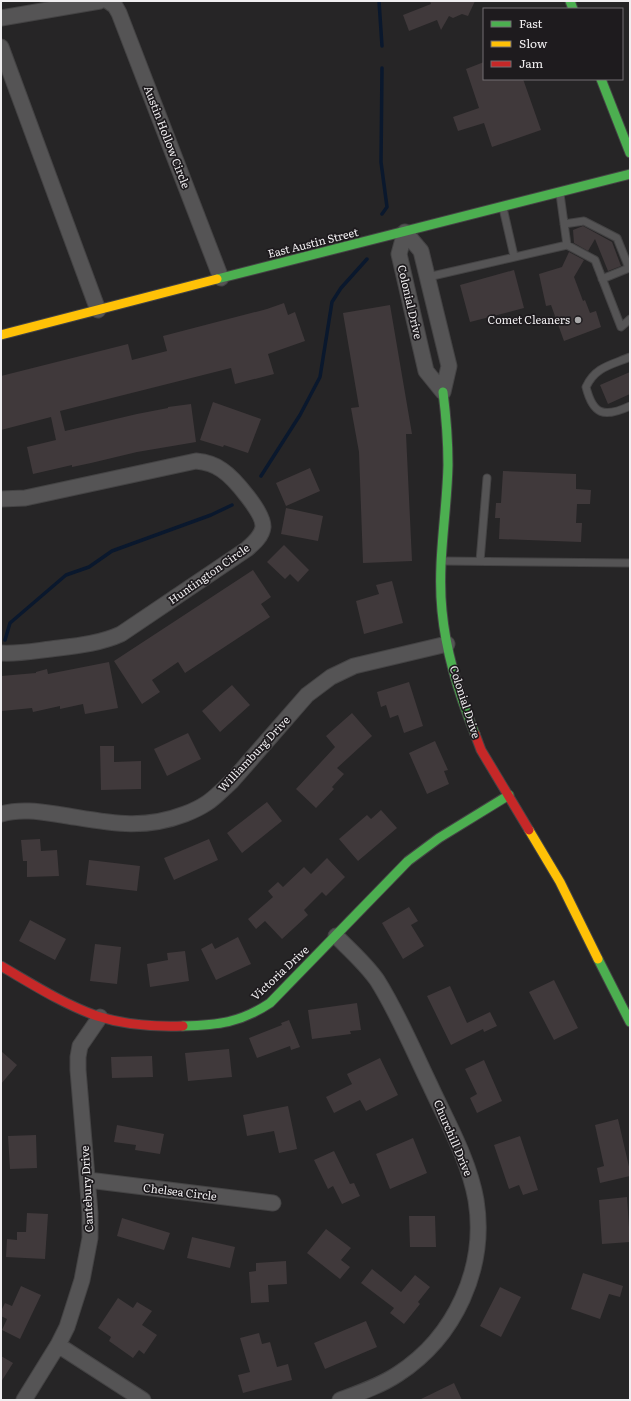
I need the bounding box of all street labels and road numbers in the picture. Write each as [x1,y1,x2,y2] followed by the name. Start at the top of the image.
[141,83,195,191] street label: Austin Hollow Circle
[266,223,360,261] street label: East Austin Street
[395,263,427,341] street label: Colonial Drive
[165,539,252,607] street label: Huntington Circle
[447,663,485,740] street label: Colonial Drive
[214,712,293,795] street label: Williamburg Drive
[247,941,312,1003] street label: Victoria Drive
[431,1097,477,1178] street label: Churchill Drive
[76,1145,96,1233] street label: Cantebury Drive
[142,1179,218,1203] street label: Chelsea Circle

